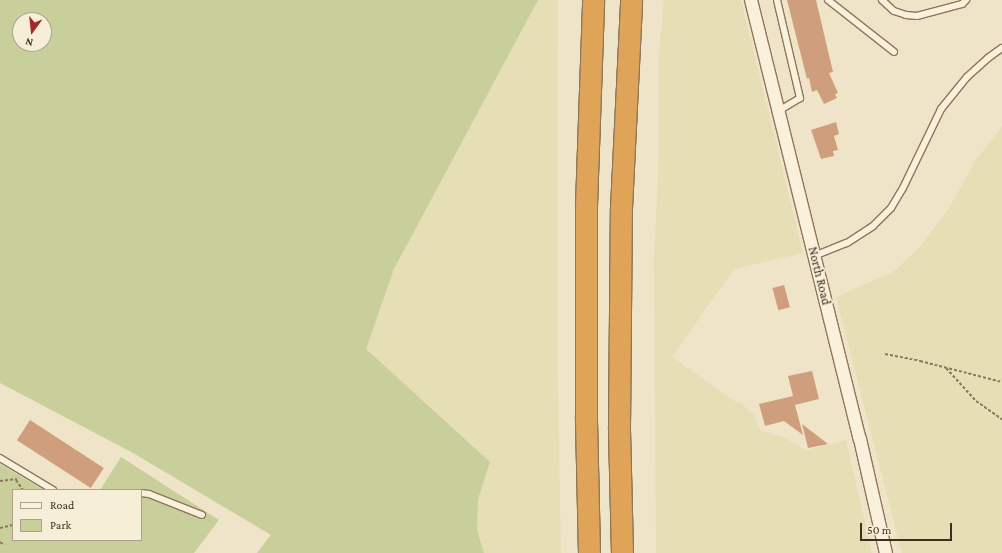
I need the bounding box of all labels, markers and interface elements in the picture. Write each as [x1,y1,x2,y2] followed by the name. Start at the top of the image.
[12,12,52,52] north arrow
[24,36,34,49] text: N
[804,245,834,307] street label: North Road
[12,489,142,541] legend
[50,498,74,512] text: Road
[862,515,954,541] scale bar
[50,518,71,532] text: Park
[867,523,891,537] text: 50 m

